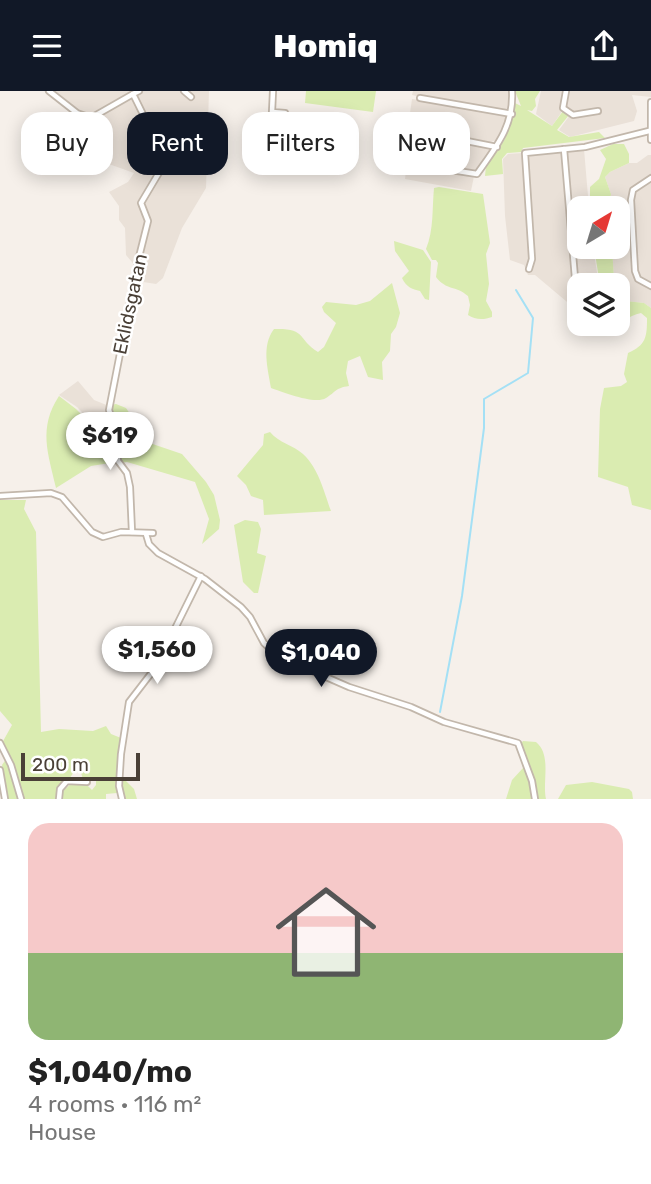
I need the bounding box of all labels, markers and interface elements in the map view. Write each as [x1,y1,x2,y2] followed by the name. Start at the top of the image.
[28,27,66,65] icon: menu
[273,27,378,65] text: Homiq
[585,27,623,65] icon: share
[21,112,113,175] chip: Buy
[127,112,228,175] chip: Rent
[242,112,359,175] chip: Filters
[373,112,470,175] chip: New
[567,196,630,259] north arrow
[567,196,630,336] map controls
[108,251,152,357] street label: Eklidsgatan
[567,273,630,336] button: layers
[69,413,151,472] pin: $619
[82,421,138,449] text: $619
[100,627,214,686] pin: $1,560
[264,629,378,689] pin: $1,040
[118,635,196,663] text: $1,560
[281,638,361,666] text: $1,040
[21,750,140,782] scale bar
[32,753,89,776] text: 200 m
[263,869,389,995] icon: home
[28,1054,192,1090] text: $1,040/mo
[28,1090,201,1118] text: 4 rooms · 116 m²
[28,1118,96,1146] text: House

